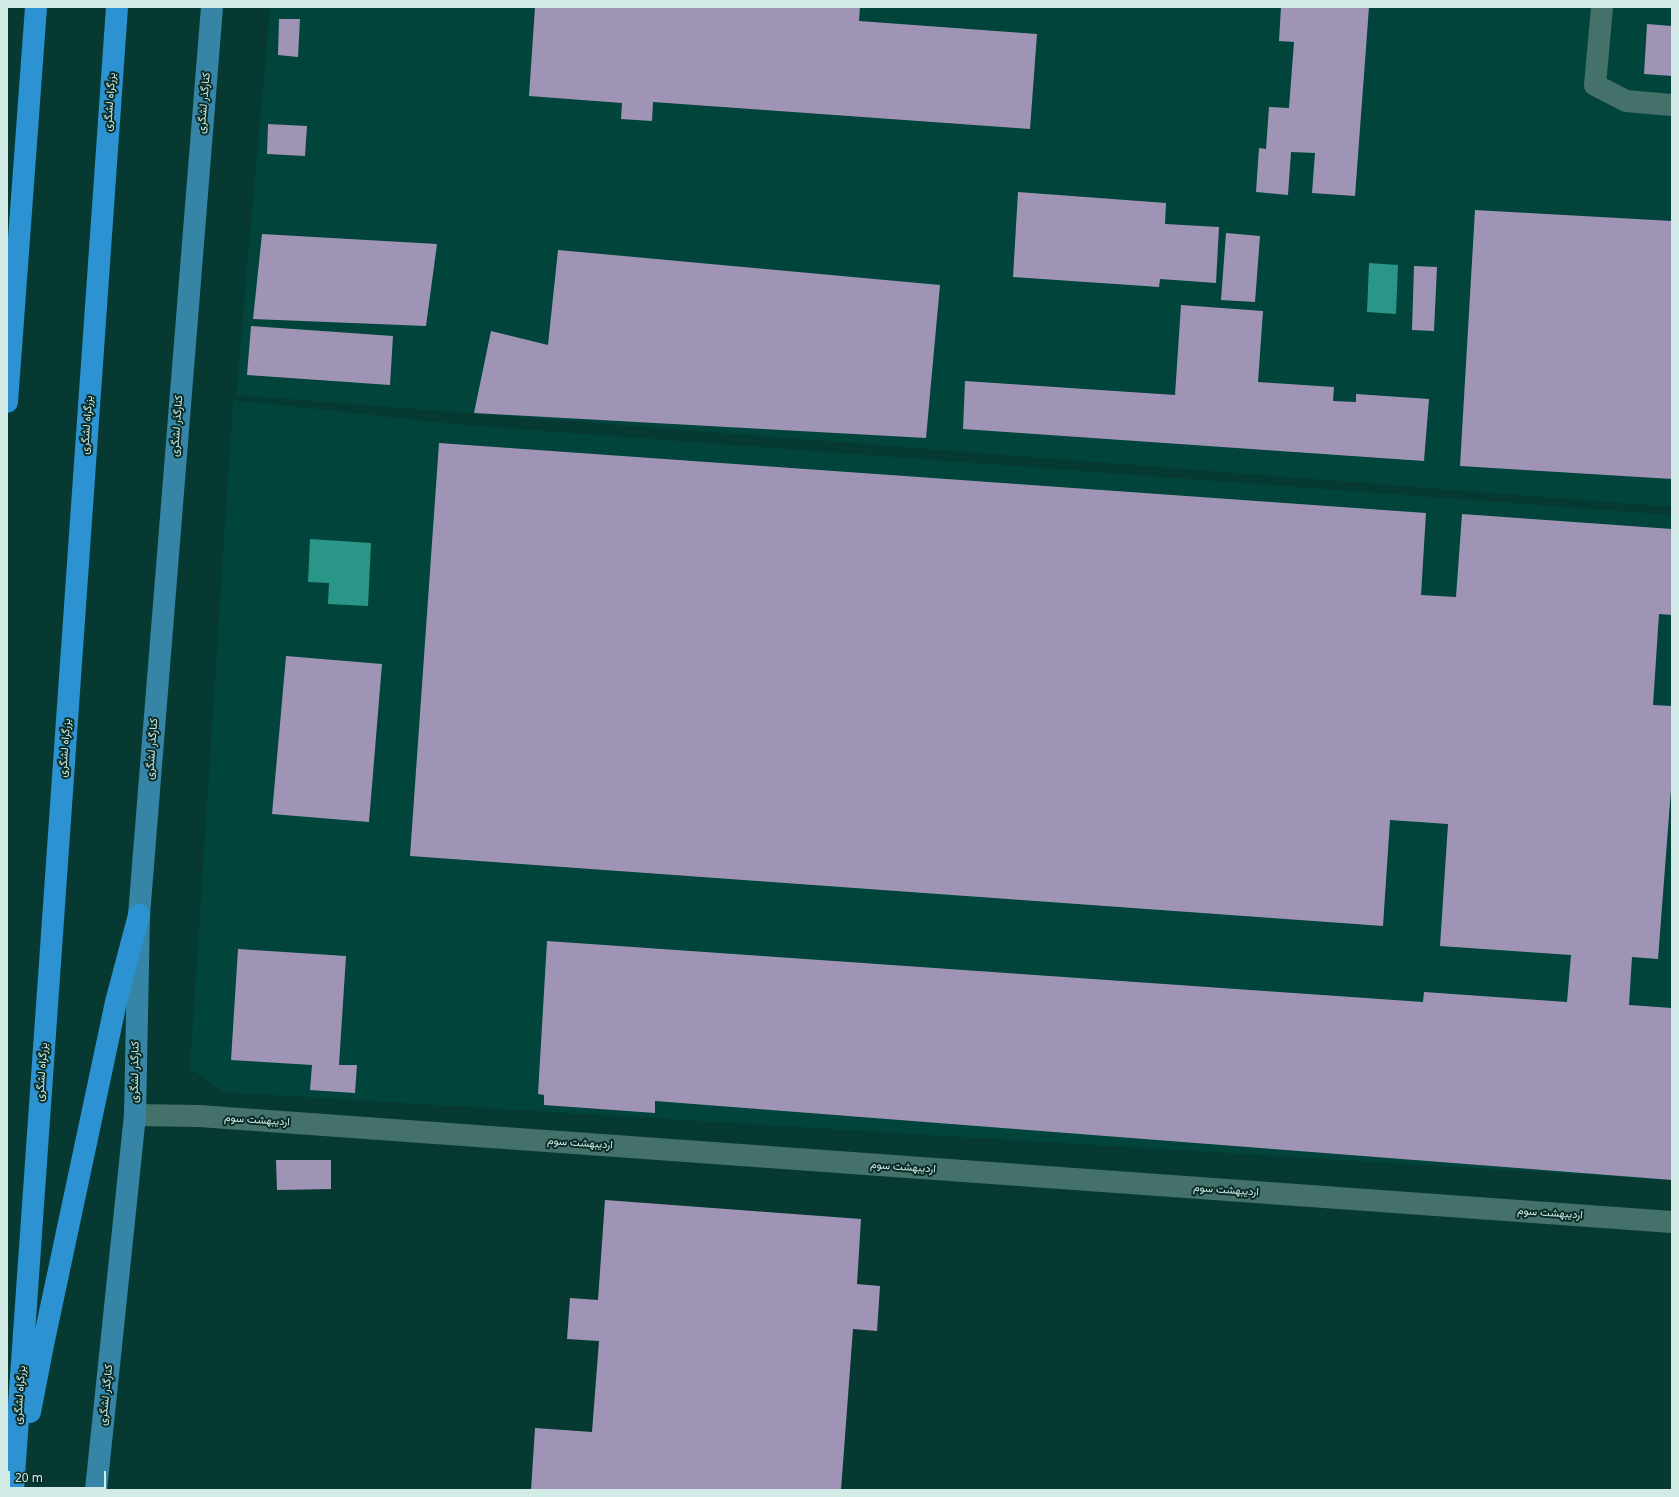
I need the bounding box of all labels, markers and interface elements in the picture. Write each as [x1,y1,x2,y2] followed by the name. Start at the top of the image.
[101,72,119,132] street label: بزرگراه لشگری
[195,72,213,134] street label: کنارگذر لشگری
[78,395,96,455] street label: بزرگراه لشگری
[168,395,186,457] street label: کنارگذر لشگری
[56,718,74,778] street label: بزرگراه لشگری
[143,718,161,780] street label: کنارگذر لشگری
[128,1041,142,1103] street label: کنارگذر لشگری
[33,1042,51,1102] street label: بزرگراه لشگری
[224,1111,290,1129] street label: اردیبهشت سوم
[547,1134,613,1152] street label: اردیبهشت سوم
[870,1158,936,1176] street label: اردیبهشت سوم
[1193,1181,1259,1199] street label: اردیبهشت سوم
[1517,1204,1583,1222] street label: اردیبهشت سوم
[96,1364,116,1426] street label: کنارگذر لشگری
[11,1365,29,1425] street label: بزرگراه لشگری
[10,1463,108,1489] scale bar
[15,1469,43,1486] text: 20 m

